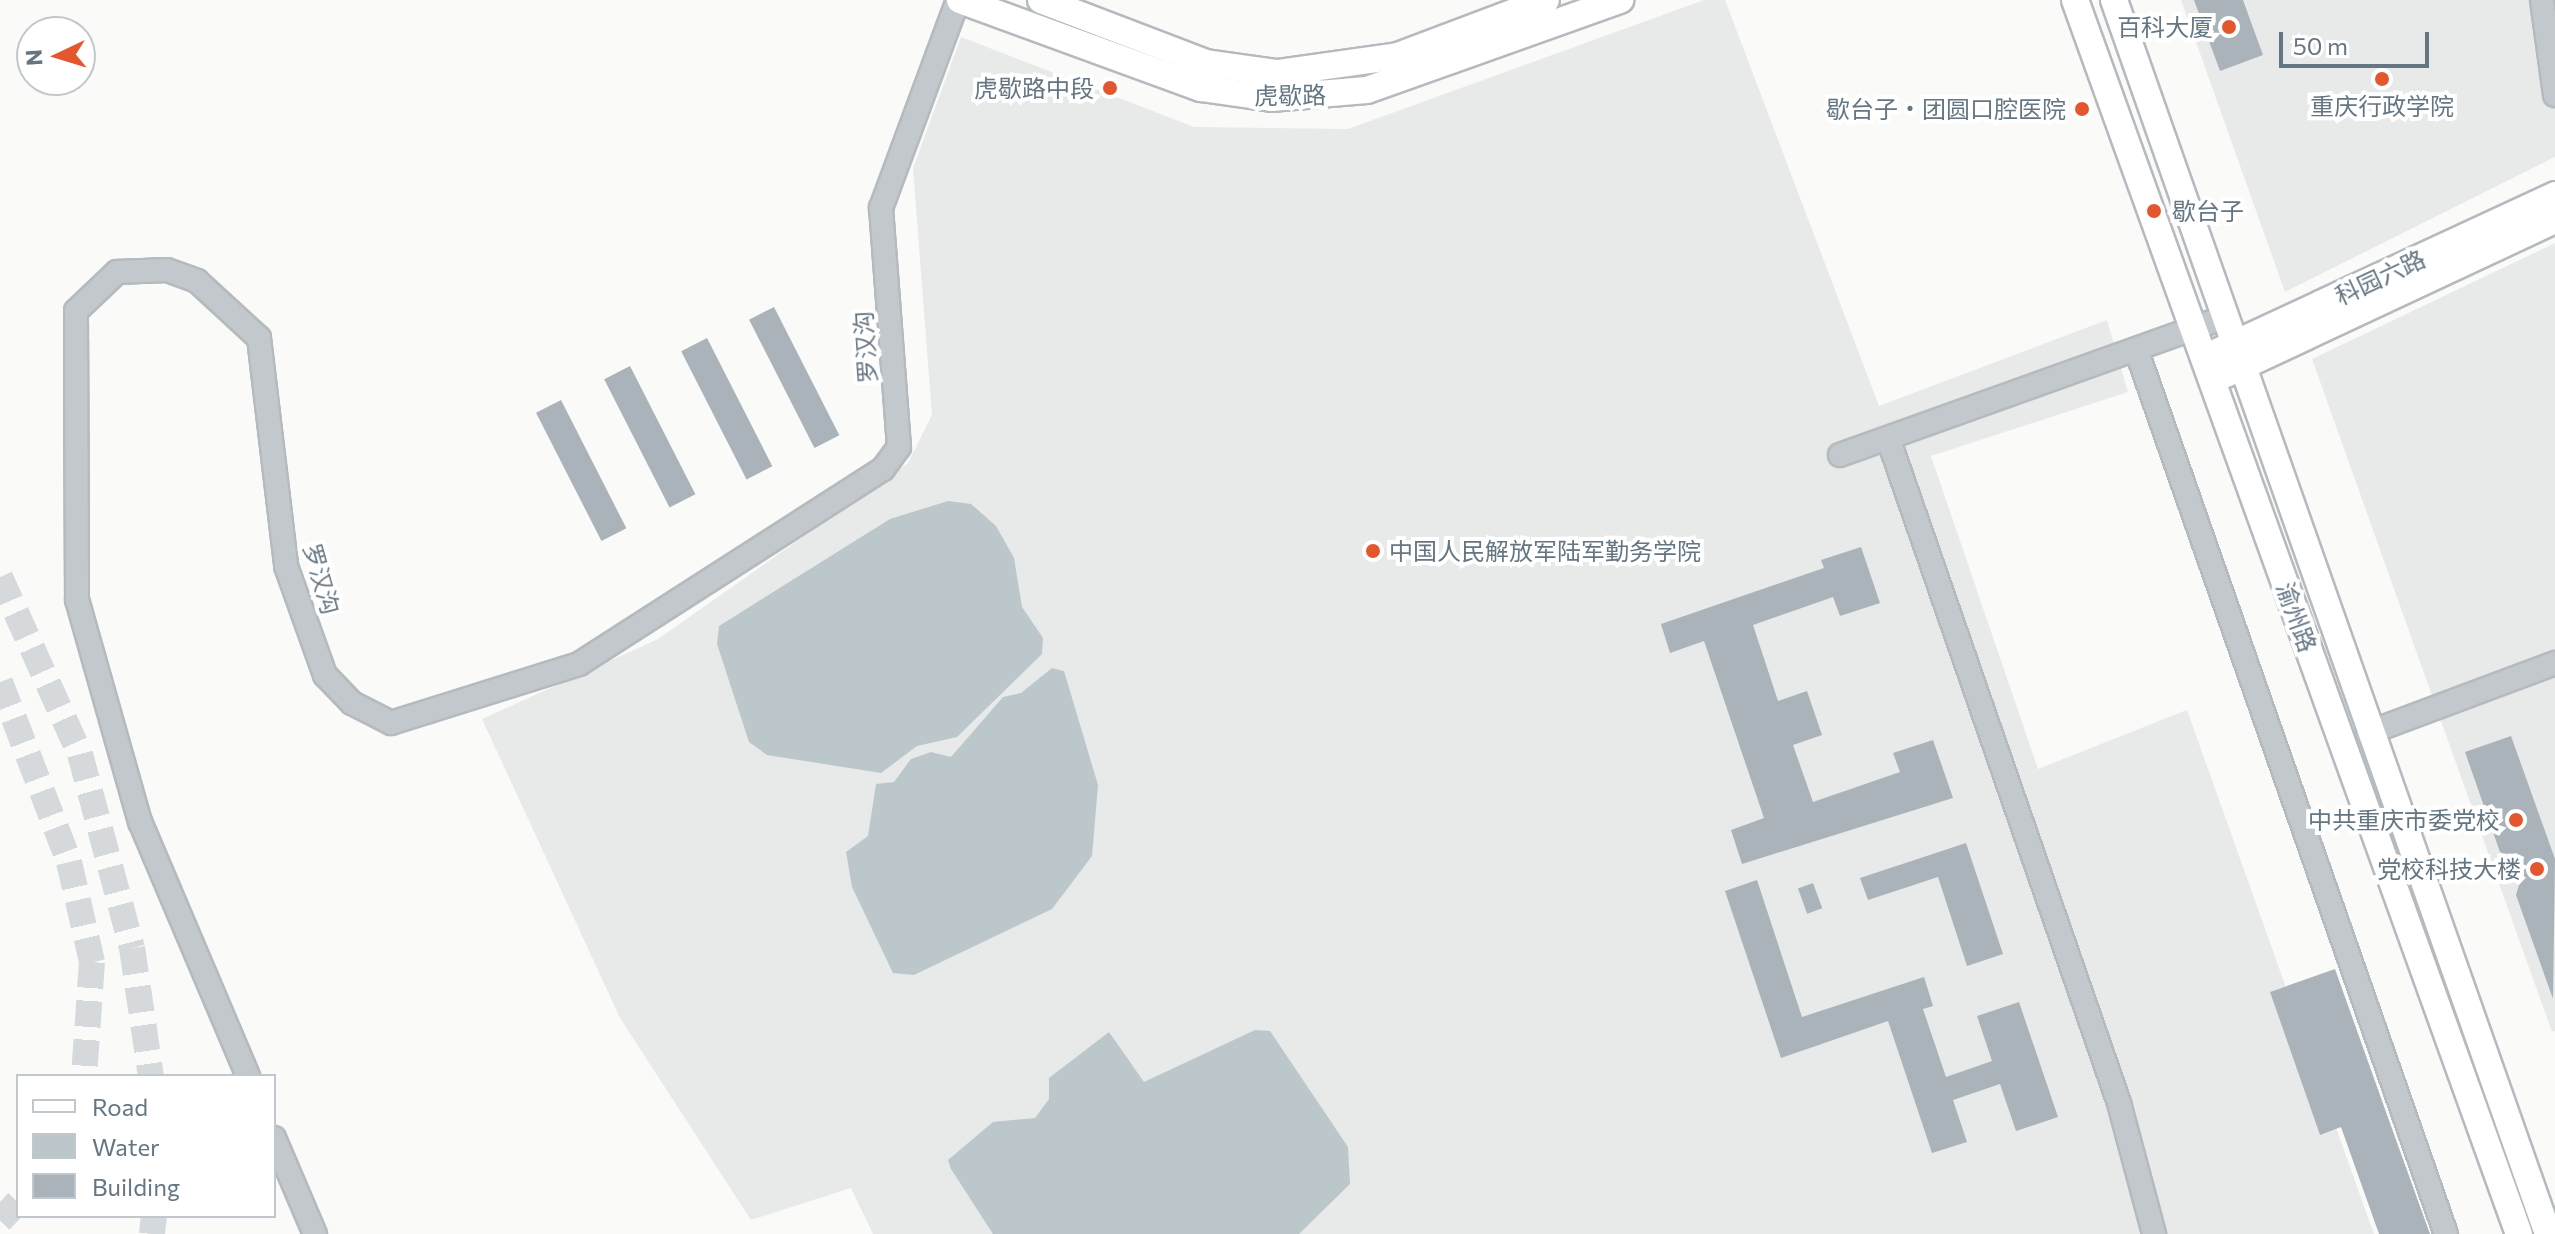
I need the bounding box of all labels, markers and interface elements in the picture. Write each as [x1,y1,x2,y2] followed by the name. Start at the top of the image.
[2117,13,2213,41] place label: 百科大厦
[16,16,96,96] north arrow
[2283,16,2433,66] scale bar
[2220,18,2238,36] marker: 百科大厦
[2293,31,2348,60] text: 50 m
[20,48,48,67] text: N
[2373,70,2391,88] marker: 重庆行政学院
[974,74,1094,102] place label: 虎歇路中段
[1101,79,1119,97] marker: 虎歇路中段
[1254,80,1326,110] street label: 虎歇路
[2310,92,2454,120] place label: 重庆行政学院
[1826,95,2066,123] place label: 歇台子‧团圆口腔医院
[2073,100,2091,118] marker: 歇台子‧团圆口腔医院
[2172,197,2244,225] place label: 歇台子
[2143,200,2165,222] marker: 歇台子
[2330,244,2430,310] street label: 科园六路
[848,310,882,384] street label: 罗汉沟
[1389,537,1701,565] place label: 中国人民解放军陆军勤务学院
[298,540,346,618] street label: 罗汉沟
[1364,542,1382,560] marker: 中国人民解放军陆军勤务学院
[2271,578,2323,656] street label: 渝州路
[2308,806,2500,834] place label: 中共重庆市委党校
[2507,811,2525,829] marker: 中共重庆市委党校
[2377,855,2521,883] place label: 党校科技大楼
[2528,860,2546,878] marker: 党校科技大楼
[16,1074,276,1218] legend
[92,1092,148,1121] text: Road
[92,1132,160,1161] text: Water
[92,1172,180,1201] text: Building

